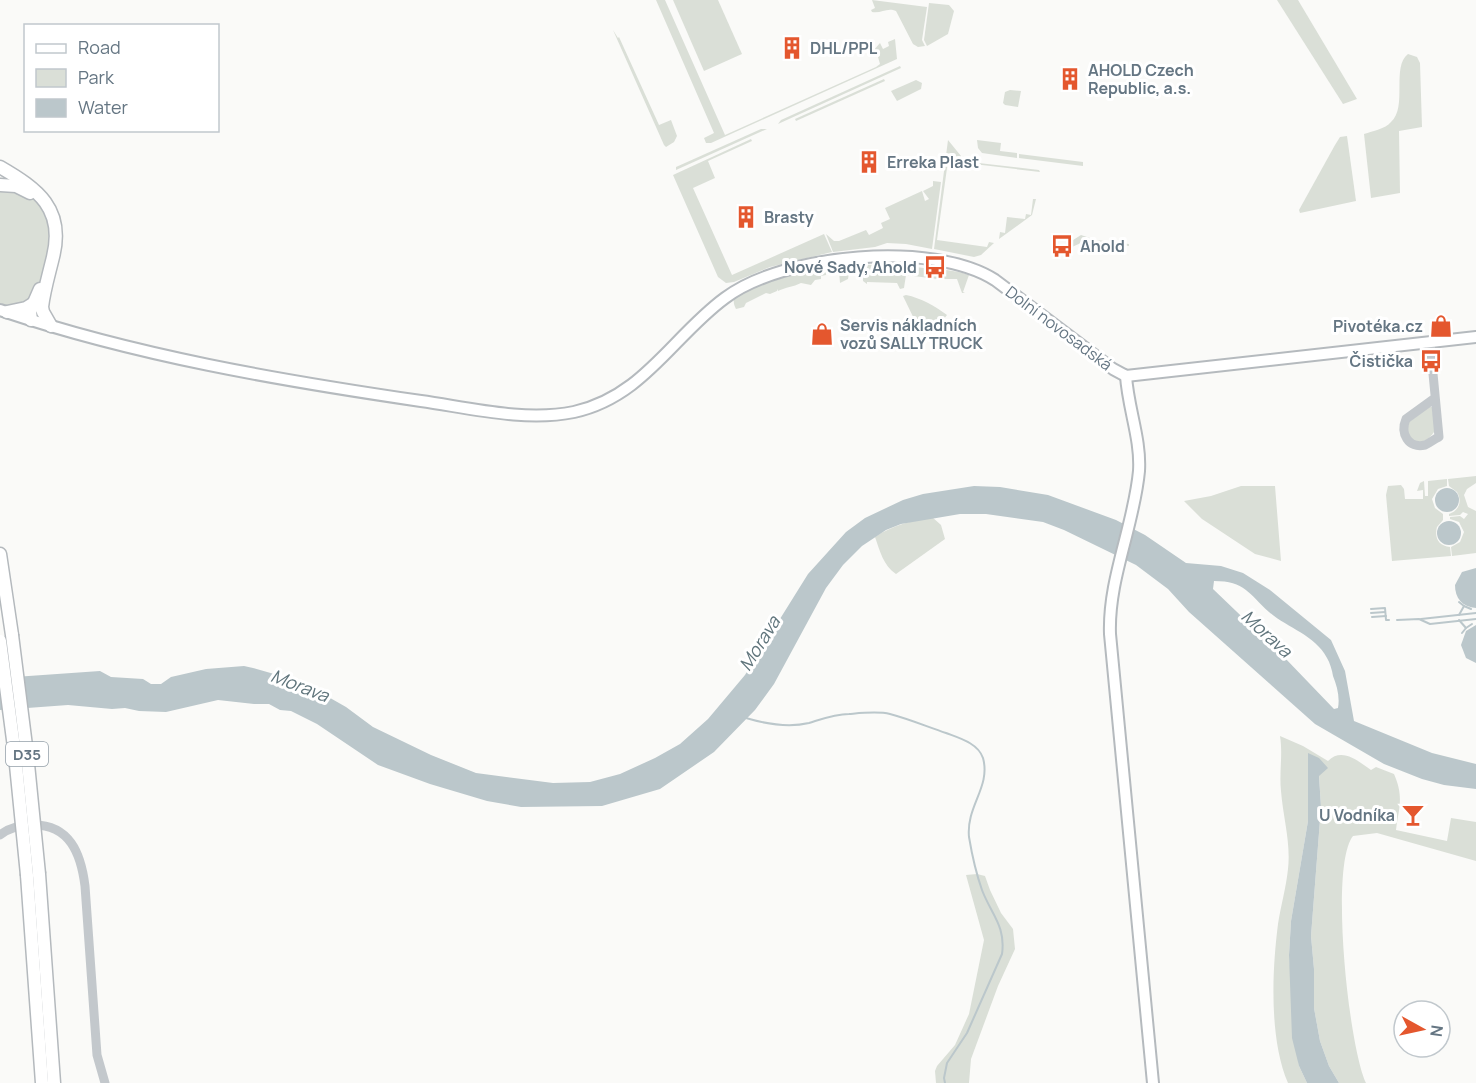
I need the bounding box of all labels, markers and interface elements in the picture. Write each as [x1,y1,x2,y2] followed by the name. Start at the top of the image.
[24,24,219,132] legend
[78,35,121,59] text: Road
[779,35,805,61] building icon: DHL/PPL
[810,37,878,59] place label: DHL/PPL
[1088,59,1194,99] place label: AHOLD Czech Republic, a.s.
[78,65,115,89] text: Park
[1057,66,1083,92] building icon: AHOLD Czech Republic, a.s.
[78,95,128,119] text: Water
[856,149,882,175] building icon: Erreka Plast
[887,151,979,173] place label: Erreka Plast
[733,204,759,230] building icon: Brasty
[764,206,814,228] place label: Brasty
[1049,233,1075,259] bus stop icon: Ahold
[1080,235,1125,257] place label: Ahold
[922,254,948,280] bus stop icon: Nové Sady, Ahold
[784,256,917,278] place label: Nové Sady, Ahold
[1001,281,1117,375] street label: Dolní novosadská
[1428,313,1454,339] shop icon: Pivotéka.cz
[840,314,984,354] place label: Servis nákladních vozů SALLY TRUCK
[1333,315,1423,337] place label: Pivotéka.cz
[809,321,835,347] shop icon: Servis nákladních vozů SALLY TRUCK
[1418,348,1444,374] bus stop icon: Čistička
[1350,350,1413,372] place label: Čistička
[1237,604,1298,663] water label: Morava
[733,610,786,675] water label: Morava
[268,663,333,707] water label: Morava
[6,742,48,766] road number: D35
[1400,802,1426,828] bar icon: U Vodníka
[1319,804,1395,826] place label: U Vodníka
[1392,999,1452,1059] north arrow
[1425,1024,1449,1038] text: N

